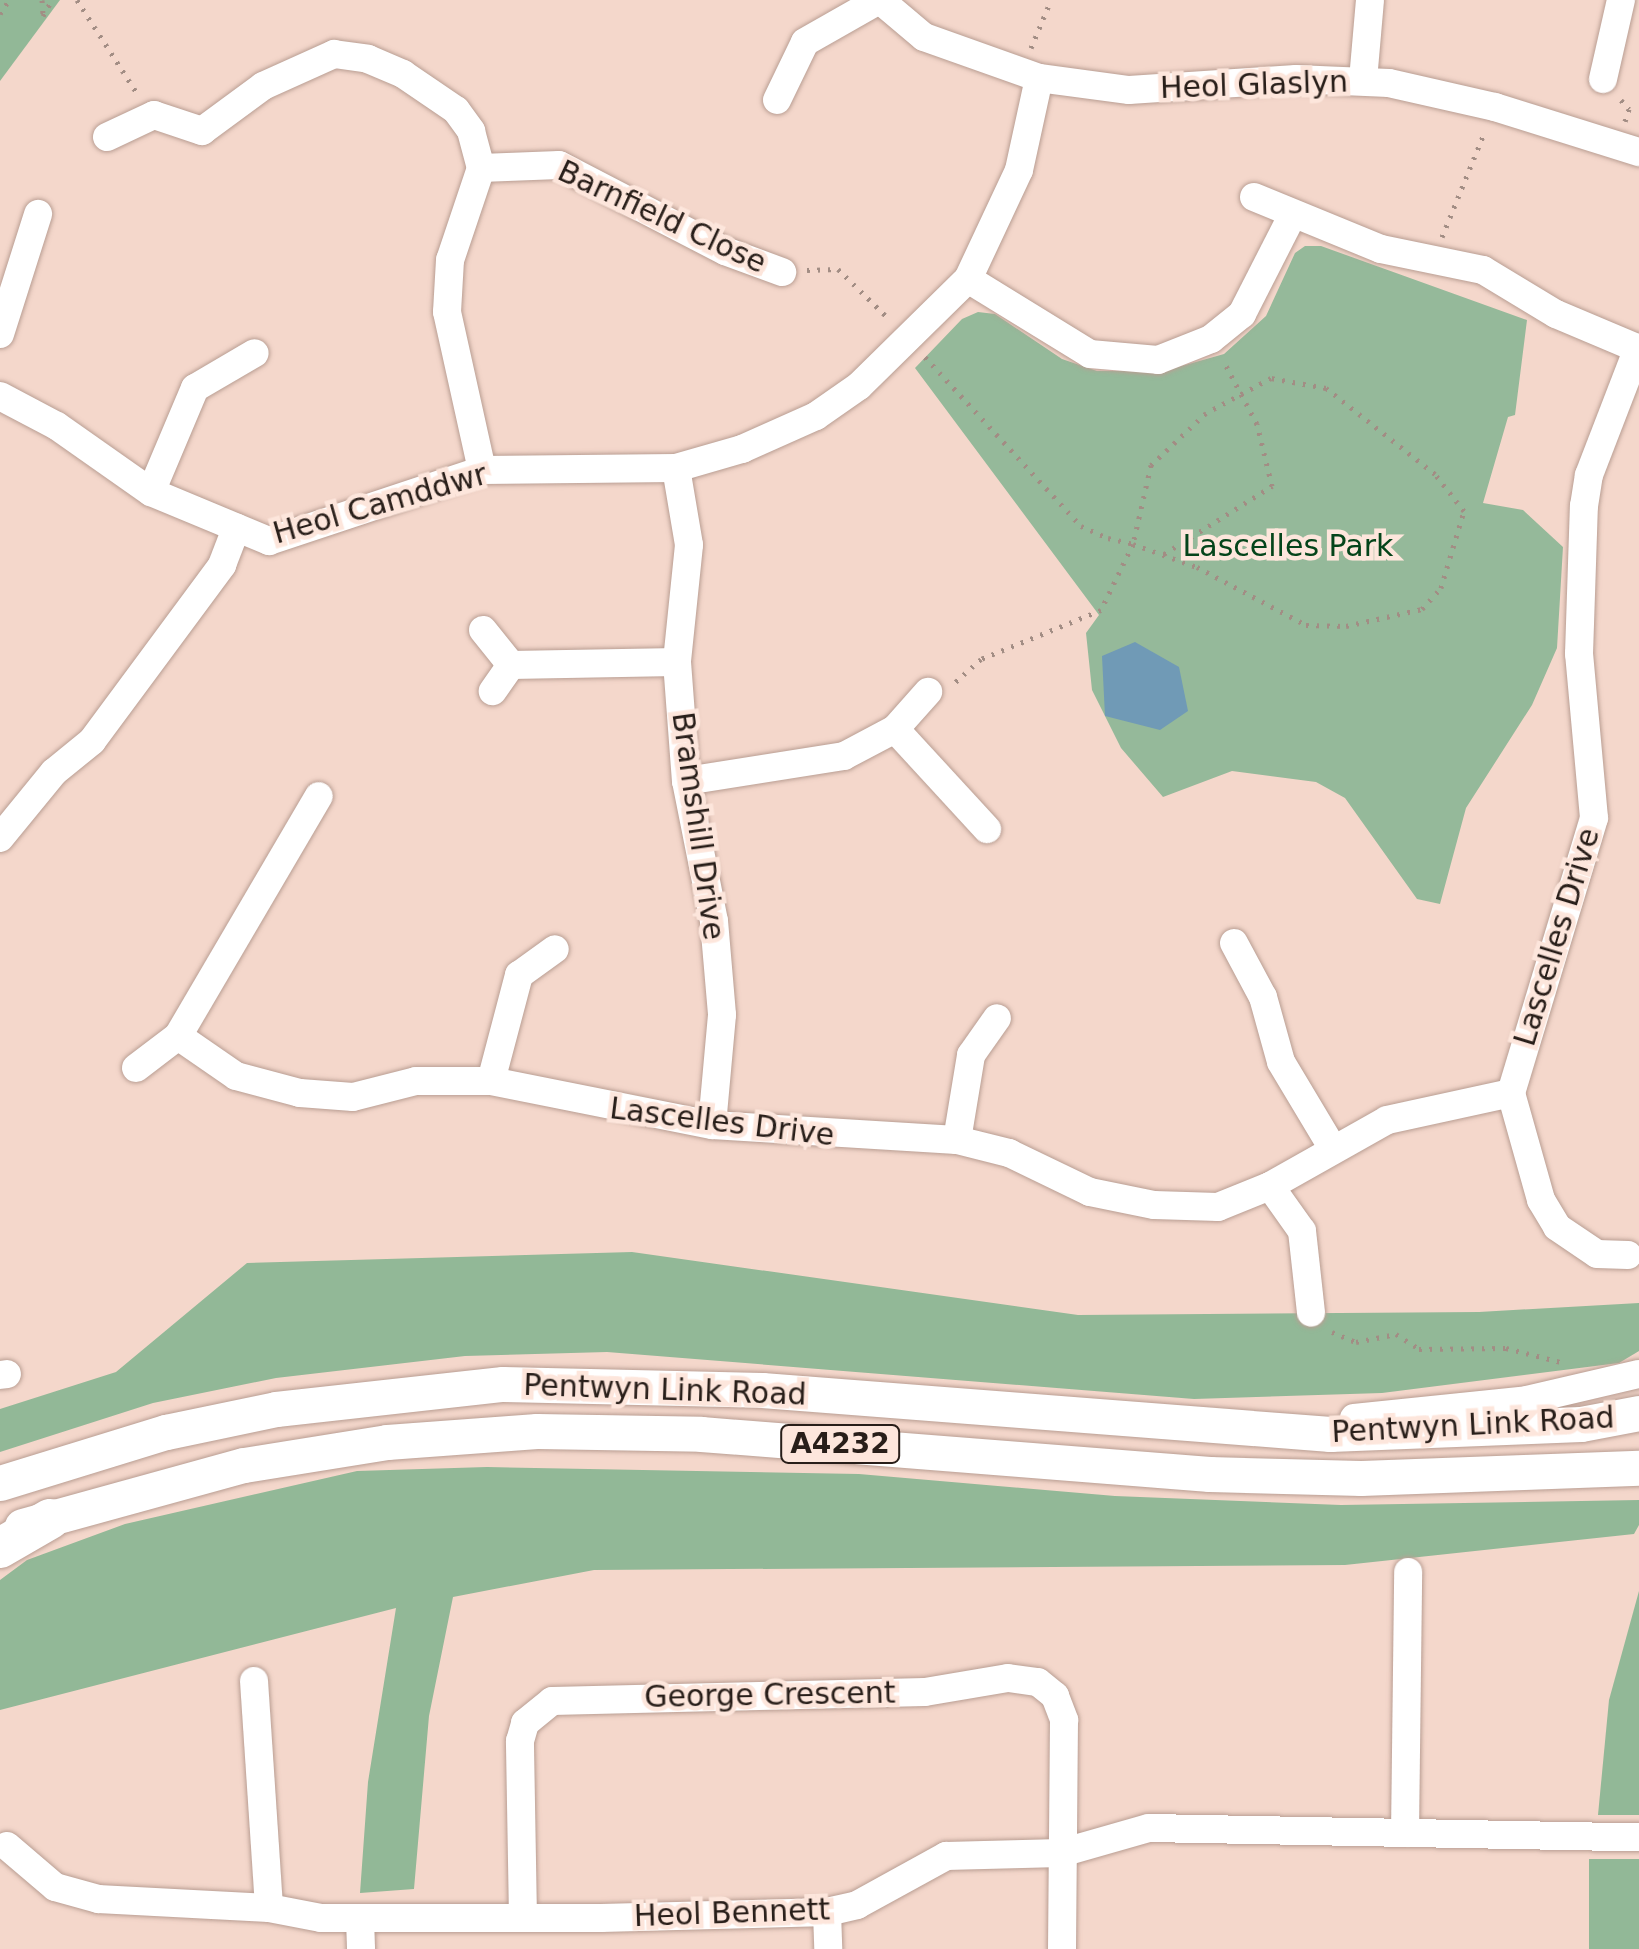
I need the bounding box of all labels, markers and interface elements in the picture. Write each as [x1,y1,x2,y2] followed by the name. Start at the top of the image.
[1159,64,1349,106] street label: Heol Glaslyn
[552,153,772,281] street label: Barnfield Close
[269,456,491,552] street label: Heol Camddwr
[1183,528,1393,564] park label: Lascelles Park
[664,710,732,942] street label: Bramshill Drive
[1507,824,1607,1050] street label: Lascelles Drive
[608,1090,836,1154] street label: Lascelles Drive
[523,1367,807,1413] street label: Pentwyn Link Road
[1331,1400,1615,1450] street label: Pentwyn Link Road
[780,1421,900,1467] road number: A4232
[644,1675,896,1715] street label: George Crescent
[633,1892,831,1934] street label: Heol Bennett

